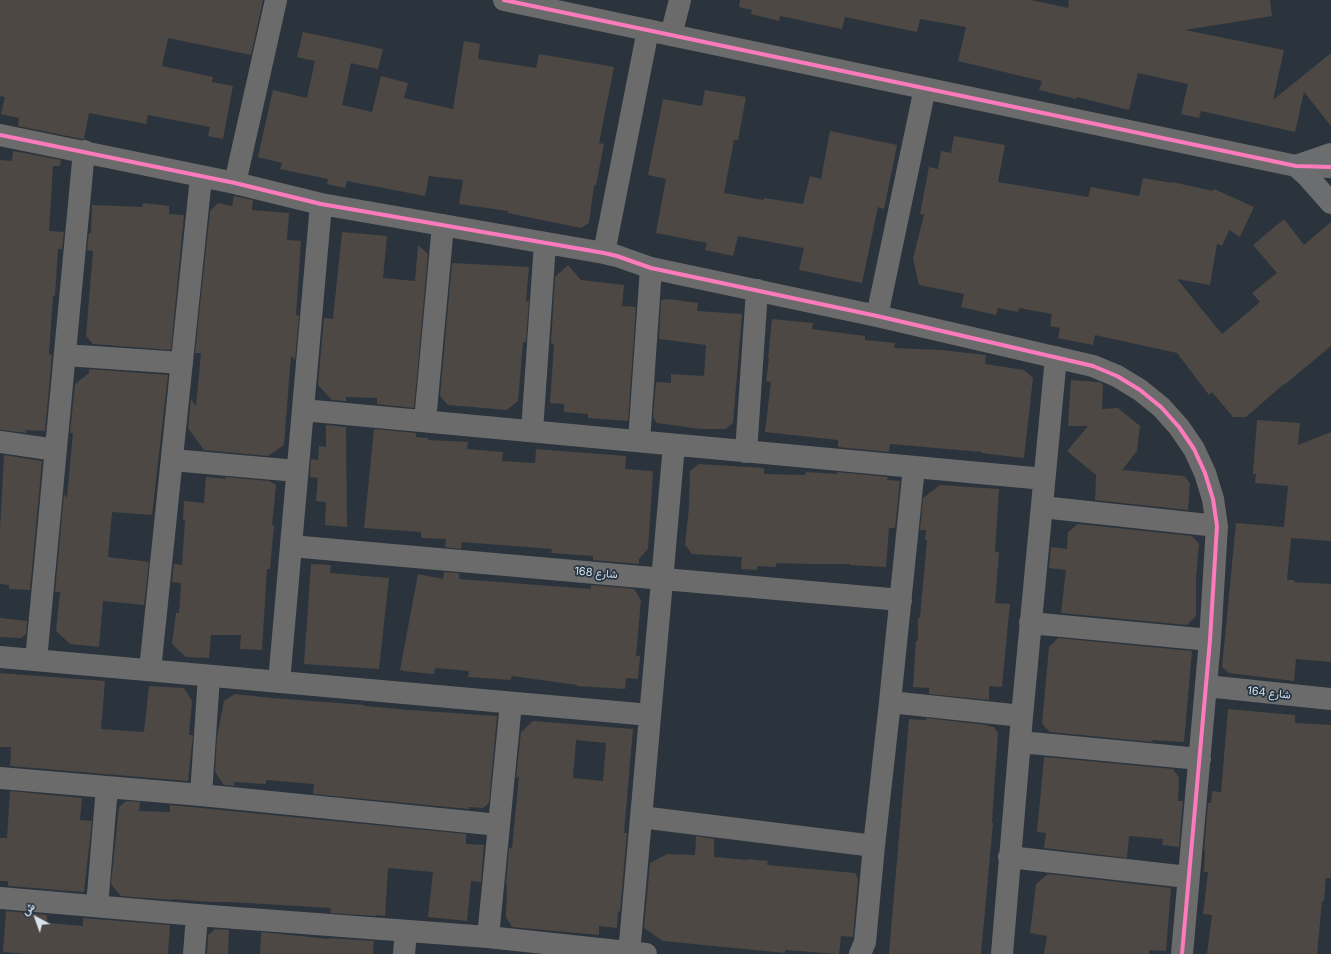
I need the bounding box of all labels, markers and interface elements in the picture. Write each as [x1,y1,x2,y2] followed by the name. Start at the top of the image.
[574,565,618,581] street label: شارع 168
[1247,684,1291,702] street label: شارع 164
[16,898,56,938] north arrow
[19,899,38,919] text: ش

